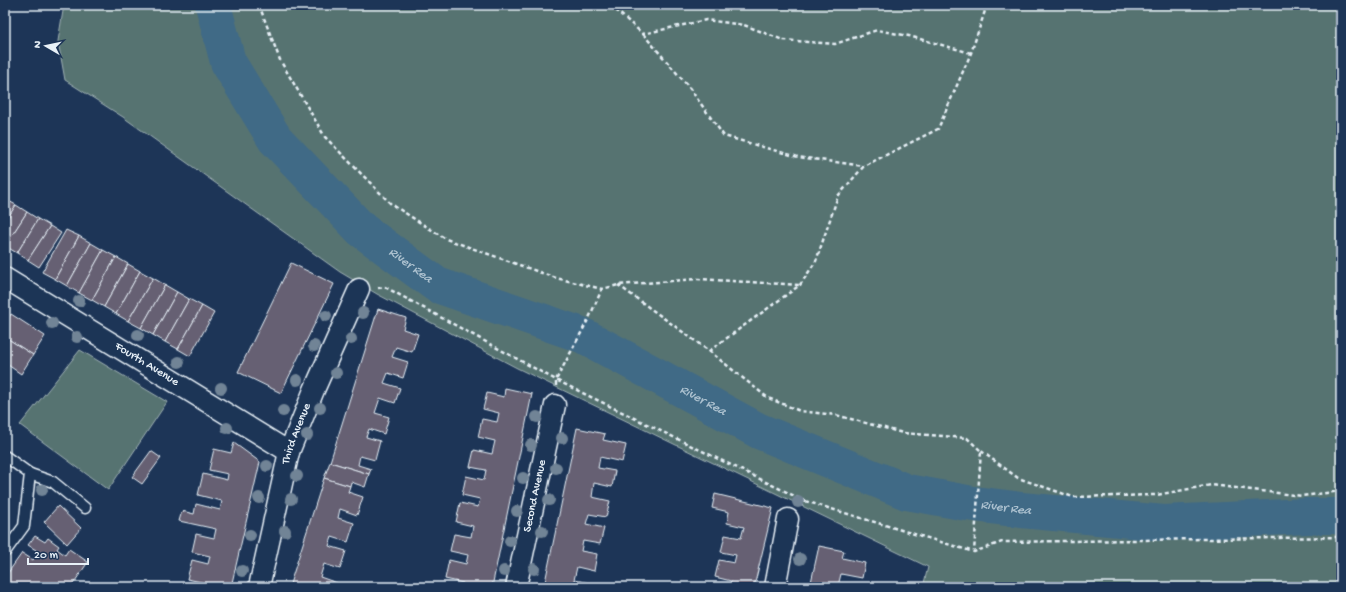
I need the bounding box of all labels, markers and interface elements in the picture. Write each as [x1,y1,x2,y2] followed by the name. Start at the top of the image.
[26,26,66,66] north arrow
[32,40,45,49] text: N
[386,244,436,287] water label: River Rea
[111,339,182,390] street label: Fourth Avenue
[677,382,729,420] water label: River Rea
[279,401,315,466] street label: Third Avenue
[521,458,550,534] street label: Second Avenue
[980,497,1032,518] water label: River Rea
[28,540,88,566] scale bar
[34,549,59,563] text: 20 m

